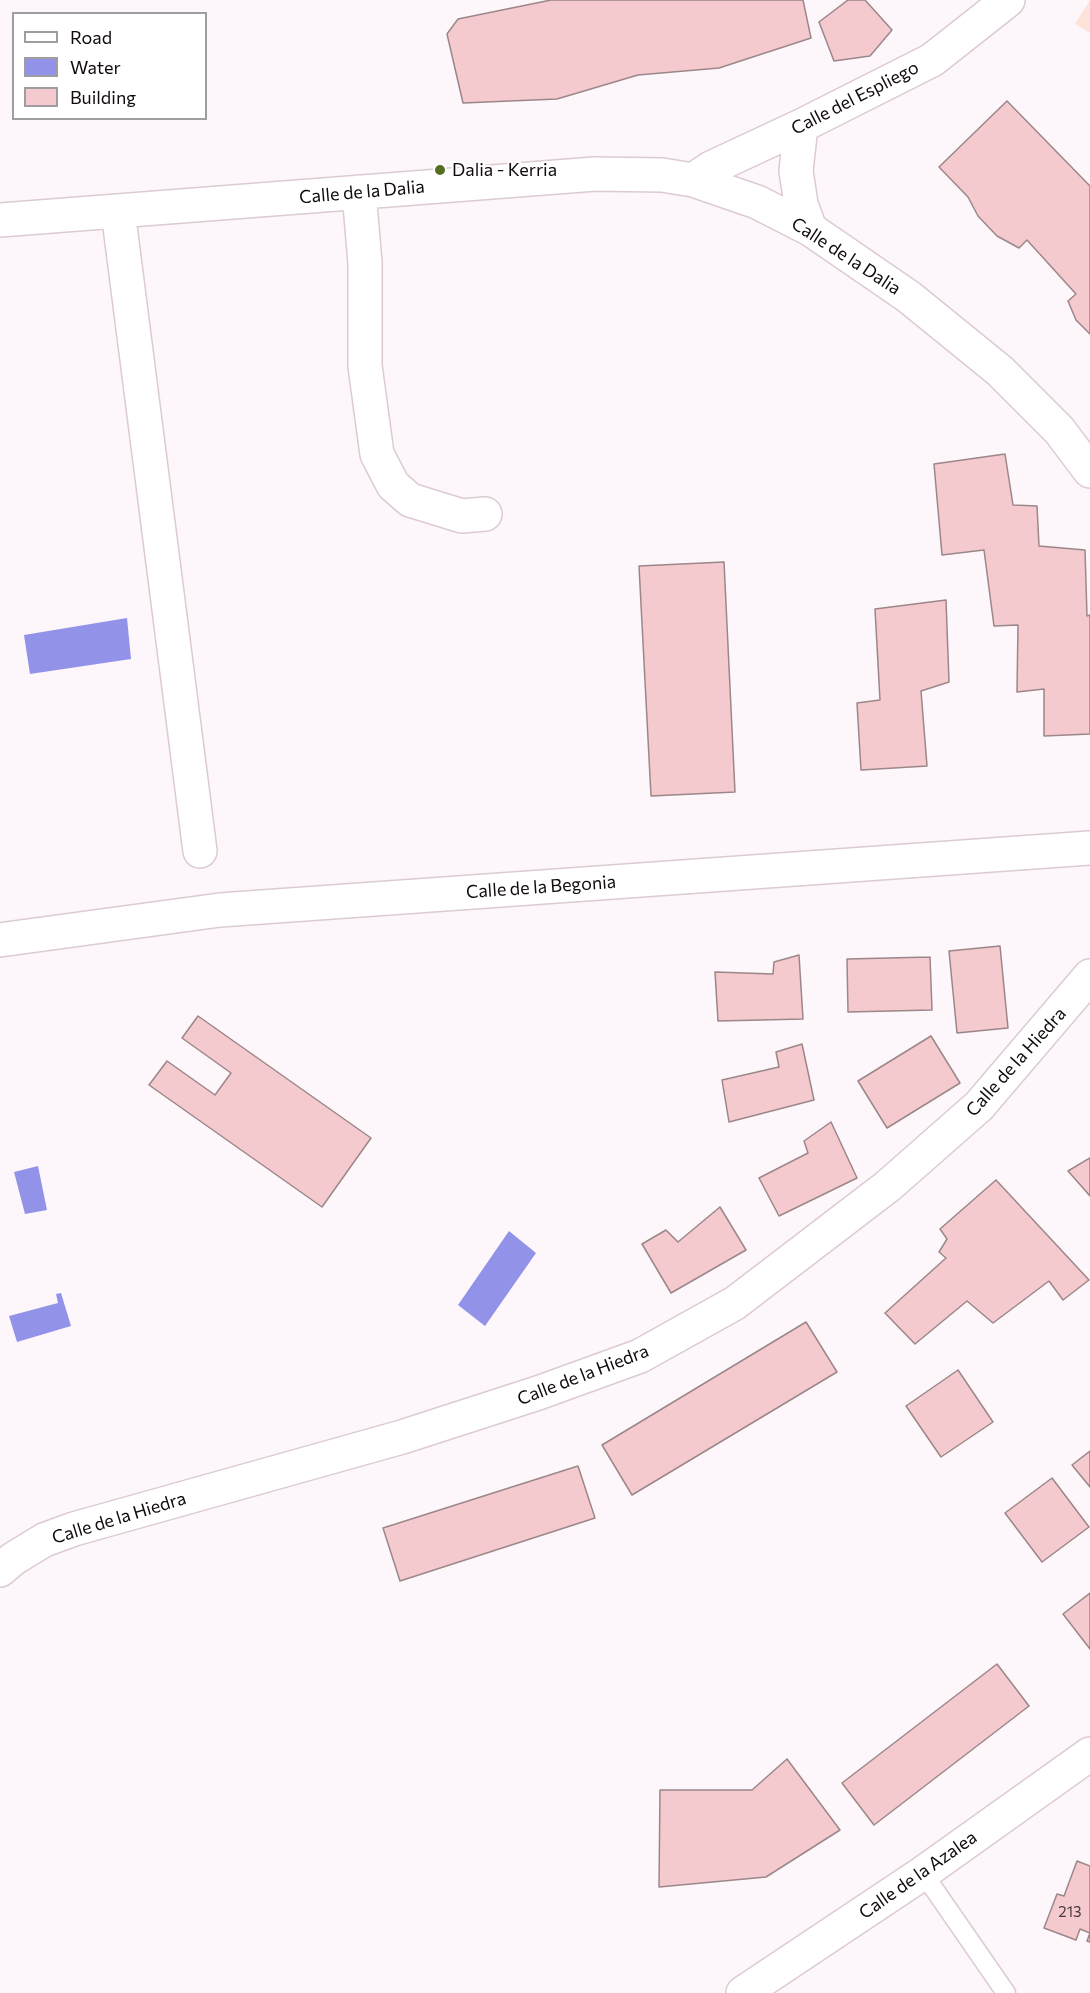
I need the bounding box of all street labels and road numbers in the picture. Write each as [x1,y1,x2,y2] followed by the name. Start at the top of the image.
[788,57,922,139] street label: Calle del Espliego
[298,176,426,208] street label: Calle de la Dalia
[787,213,905,299] street label: Calle de la Dalia
[465,871,617,903] street label: Calle de la Begonia
[961,1003,1071,1121] street label: Calle de la Hiedra
[514,1340,652,1410] street label: Calle de la Hiedra
[49,1487,189,1549] street label: Calle de la Hiedra
[855,1826,981,1924] street label: Calle de la Azalea

